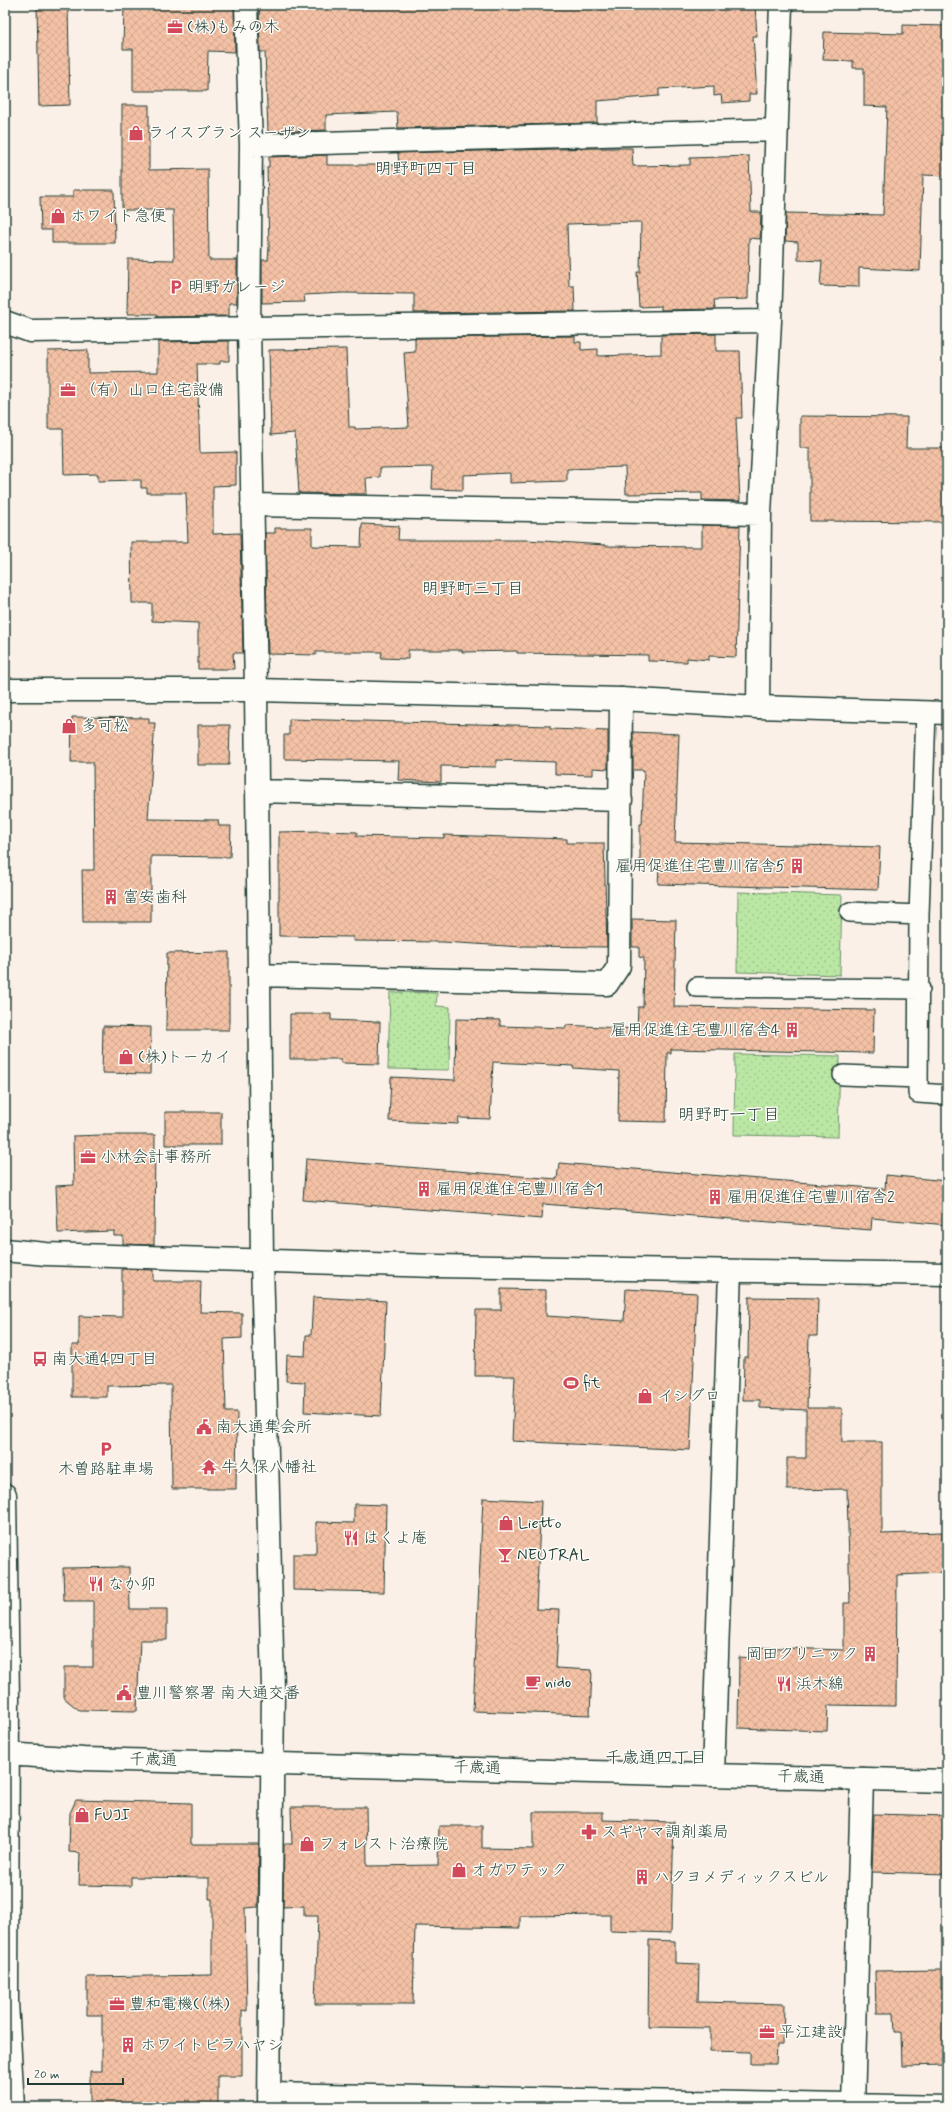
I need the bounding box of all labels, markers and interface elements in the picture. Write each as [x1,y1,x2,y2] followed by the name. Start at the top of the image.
[187,17,280,38] place label: (株)もみの木
[166,18,184,36] office icon: (株)もみの木
[148,123,311,144] place label: ライスブラン スーザン
[127,124,145,142] shop icon: ライスブラン スーザン
[375,158,477,180] district label: 明野町四丁目
[70,206,166,227] place label: ホワイト急便
[49,207,67,225] shop icon: ホワイト急便
[188,277,285,298] place label: 明野ガレージ
[167,278,185,296] parking icon: 明野ガレージ
[80,380,224,401] place label: （有）山口住宅設備
[59,381,77,399] office icon: （有）山口住宅設備
[422,578,524,600] district label: 明野町三丁目
[81,716,129,737] place label: 多可松
[60,717,78,735] shop icon: 多可松
[615,856,785,877] place label: 雇用促進住宅豊川宿舎5
[788,857,806,875] building icon: 雇用促進住宅豊川宿舎5
[123,887,187,908] place label: 富安歯科
[102,888,120,906] building icon: 富安歯科
[611,1020,780,1041] place label: 雇用促進住宅豊川宿舎4
[783,1021,801,1039] building icon: 雇用促進住宅豊川宿舎4
[138,1047,231,1068] place label: (株)トーカイ
[117,1048,135,1066] shop icon: (株)トーカイ
[678,1104,780,1126] district label: 明野町一丁目
[100,1147,212,1168] place label: 小林会計事務所
[79,1148,97,1166] office icon: 小林会計事務所
[436,1179,603,1200] place label: 雇用促進住宅豊川宿舎1
[415,1180,433,1198] building icon: 雇用促進住宅豊川宿舎1
[727,1187,895,1208] place label: 雇用促進住宅豊川宿舎2
[706,1188,724,1206] building icon: 雇用促進住宅豊川宿舎2
[52,1349,157,1370] place label: 南大通4四丁目
[31,1350,49,1368] bus stop icon: 南大通4四丁目
[583,1373,601,1394] place label: fit
[562,1374,580,1392] sports icon: fit
[657,1386,721,1407] place label: イシグロ
[636,1387,654,1405] shop icon: イシグロ
[216,1417,312,1438] place label: 南大通集会所
[195,1418,213,1436] public building icon: 南大通集会所
[97,1440,115,1458] parking icon: 木曽路駐車場
[221,1457,317,1478] place label: 牛久保八幡社
[200,1458,218,1476] temple icon: 牛久保八幡社
[58,1459,154,1480] place label: 木曽路駐車場
[518,1513,562,1534] place label: Lietto
[497,1514,515,1532] shop icon: Lietto
[363,1528,427,1549] place label: はくよ庵
[342,1529,360,1547] restaurant icon: はくよ庵
[517,1545,589,1566] place label: NEUTRAL
[496,1546,514,1564] bar icon: NEUTRAL
[108,1574,156,1595] place label: なか卯
[87,1575,105,1593] restaurant icon: なか卯
[746,1644,858,1665] place label: 岡田クリニック
[861,1645,879,1663] building icon: 岡田クリニック
[545,1672,571,1693] place label: nido
[524,1673,542,1691] cafe icon: nido
[796,1674,844,1695] place label: 浜木綿
[775,1675,793,1693] restaurant icon: 浜木綿
[136,1683,300,1704] place label: 豊川警察署 南大通交番
[115,1684,133,1702] public building icon: 豊川警察署 南大通交番
[605,1747,707,1769] district label: 千歳通四丁目
[129,1749,177,1771] street label: 千歳通
[453,1757,501,1779] street label: 千歳通
[777,1766,825,1788] street label: 千歳通
[94,1805,130,1826] place label: FUJI
[73,1806,91,1824] shop icon: FUJI
[601,1822,729,1843] place label: スギヤマ調剤薬局
[580,1823,598,1841] pharmacy icon: スギヤマ調剤薬局
[319,1834,448,1855] place label: フォレスト治療院
[298,1835,316,1853] shop icon: フォレスト治療院
[471,1860,567,1881] place label: オガワテック
[450,1861,468,1879] shop icon: オガワテック
[654,1867,829,1888] place label: ハクヨメディックスビル
[633,1868,651,1886] building icon: ハクヨメディックスビル
[129,1994,230,2015] place label: 豊和電機(（株)
[108,1995,126,2013] office icon: 豊和電機(（株)
[779,2022,843,2043] place label: 平江建設
[758,2023,776,2041] office icon: 平江建設
[140,2035,283,2056] place label: ホワイトビラハヤシ
[119,2036,137,2054] building icon: ホワイトビラハヤシ
[28,2060,123,2086] scale bar
[34,2067,60,2083] text: 20 m

